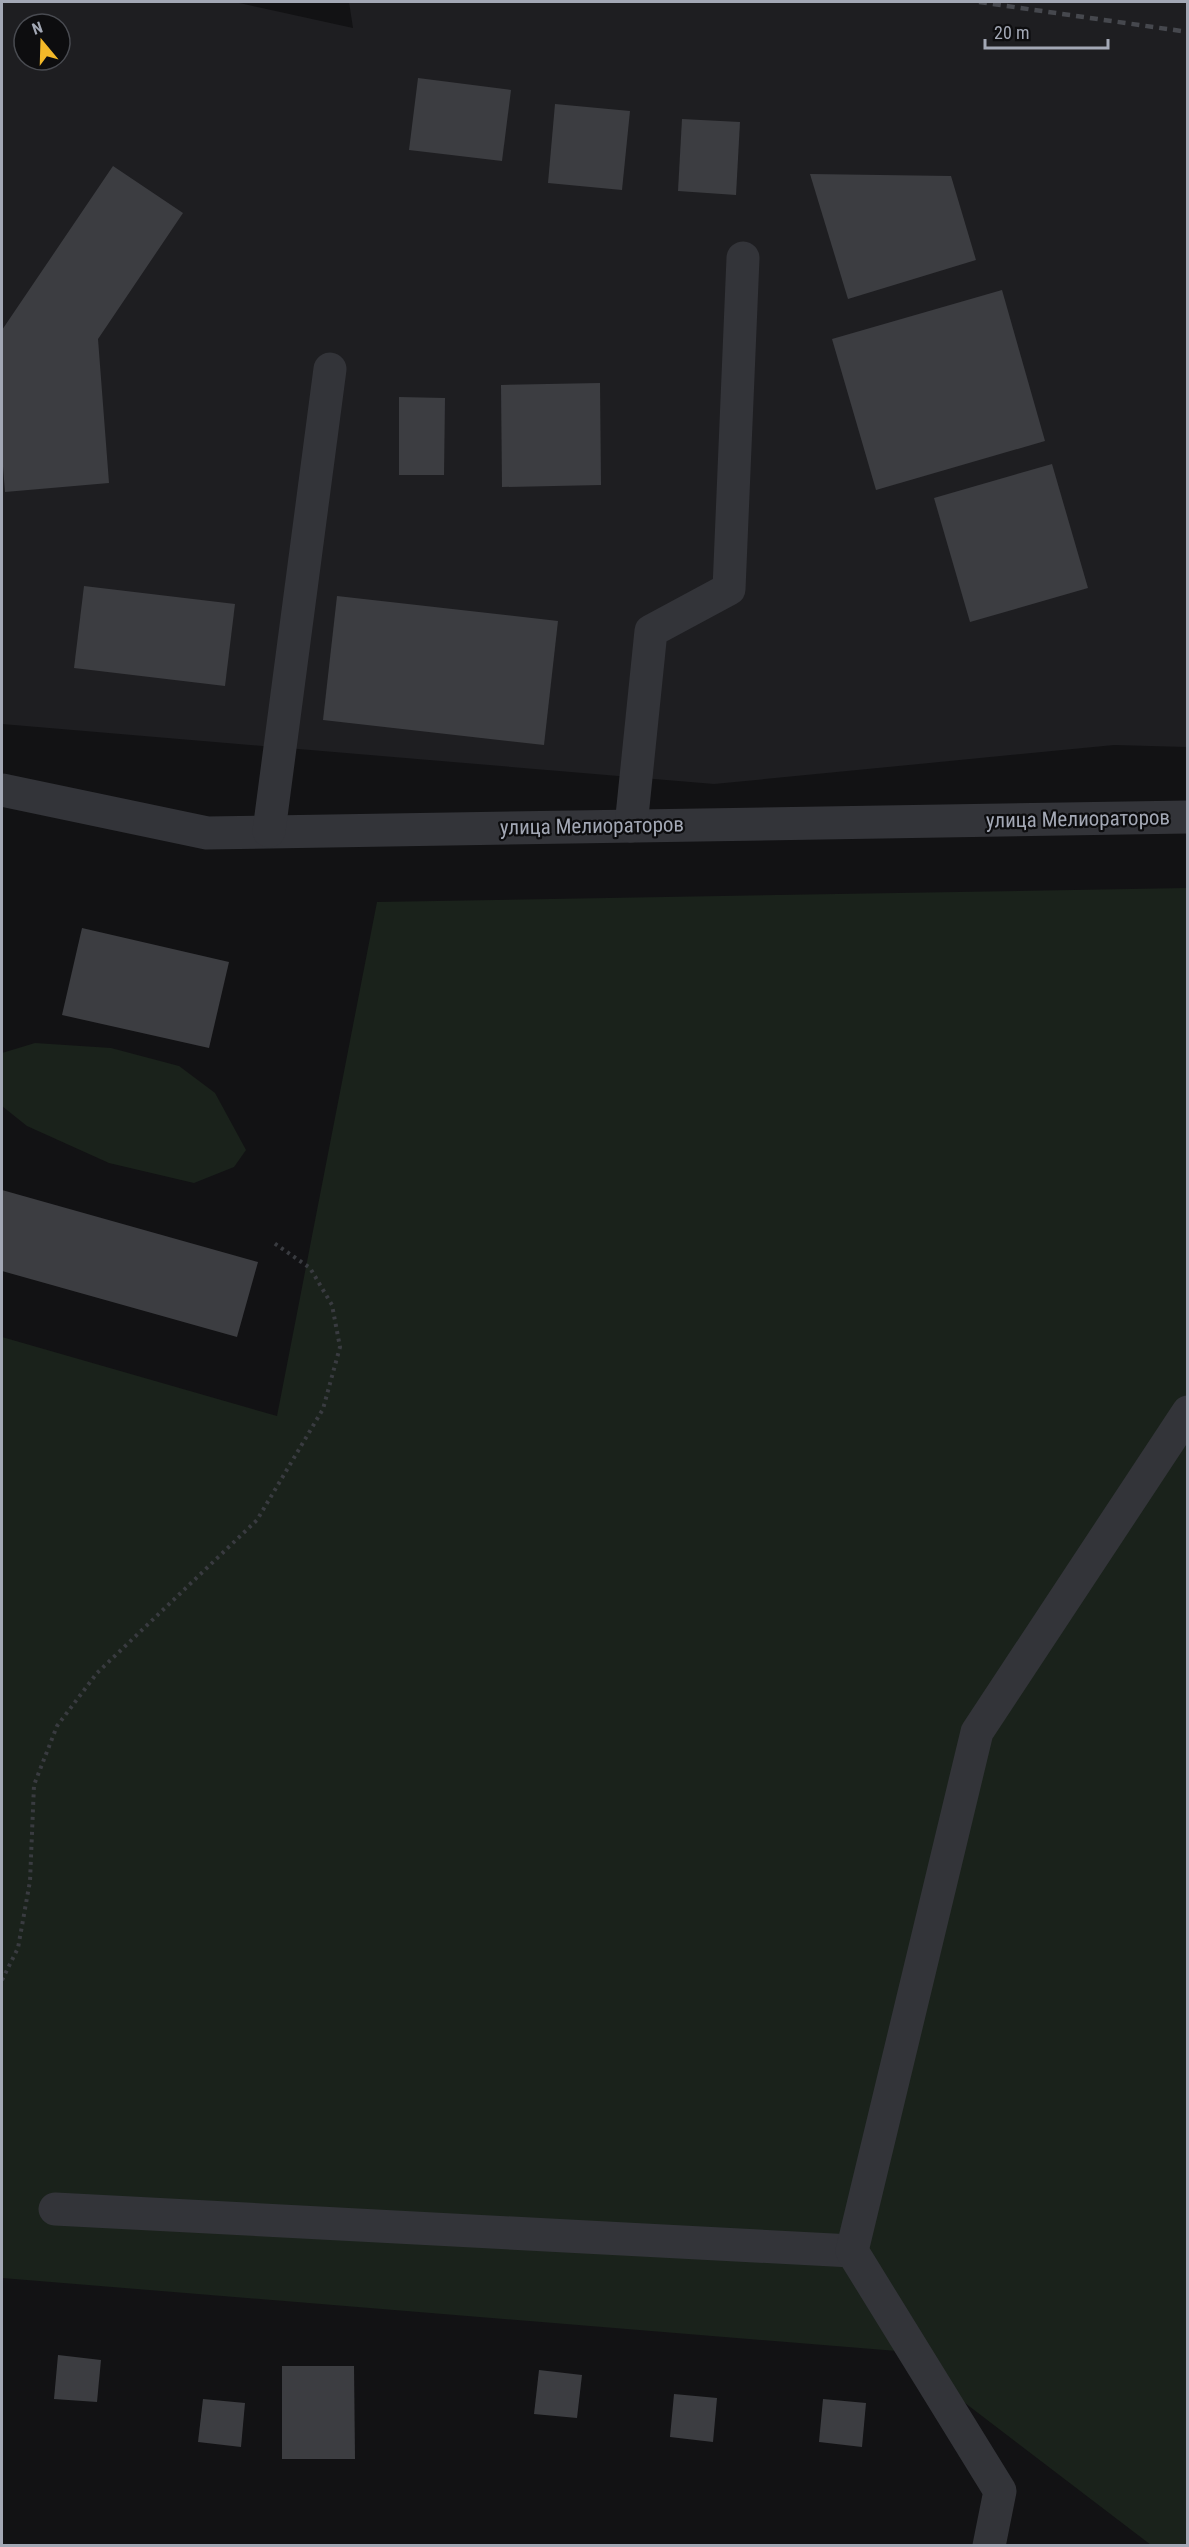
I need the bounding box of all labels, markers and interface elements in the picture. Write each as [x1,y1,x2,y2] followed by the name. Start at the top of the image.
[12,12,72,72] north arrow
[985,12,1108,50] scale bar
[30,18,45,39] text: N
[994,22,1029,43] text: 20 m
[986,805,1170,833] street label: улица Мелиораторов
[500,812,684,840] street label: улица Мелиораторов

